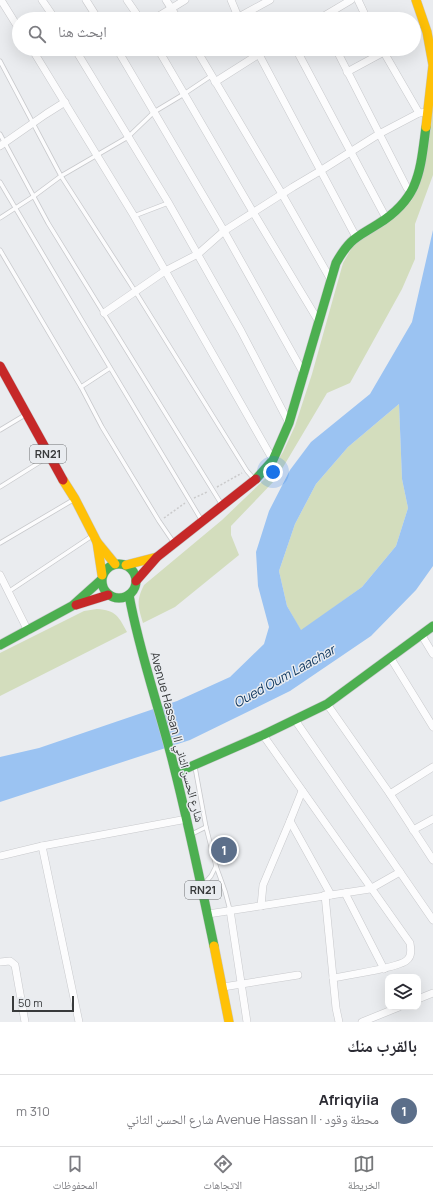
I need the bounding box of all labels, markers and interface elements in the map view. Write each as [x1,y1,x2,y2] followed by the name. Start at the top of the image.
[12,12,421,56] search box
[58,21,107,42] text: ابحث هنا
[26,23,48,45] icon: search
[30,445,66,463] road number: RN21
[263,462,283,482] your location
[230,639,340,711] water label: Oued Oum Laachar
[145,650,208,824] street label: Avenue Hassan II شارع الحسن الثاني
[211,835,237,865] pin: 1
[185,881,221,899] road number: RN21
[385,974,421,1010] map controls
[385,974,421,1010] button: layers
[12,994,74,1013] scale bar
[18,995,43,1010] text: 50 m
[347,1034,417,1057] text: بالقرب منك
[319,1089,379,1110] text: Afriqyiia
[16,1102,50,1120] text: 310 m
[401,1102,407,1120] text: 1
[127,1110,379,1128] text: محطة وقود · Avenue Hassan II شارع الحسن الثاني
[53,1153,98,1196] tab: المحفوظات
[203,1153,242,1196] tab: الاتجاهات
[348,1153,380,1196] tab: الخريطة

